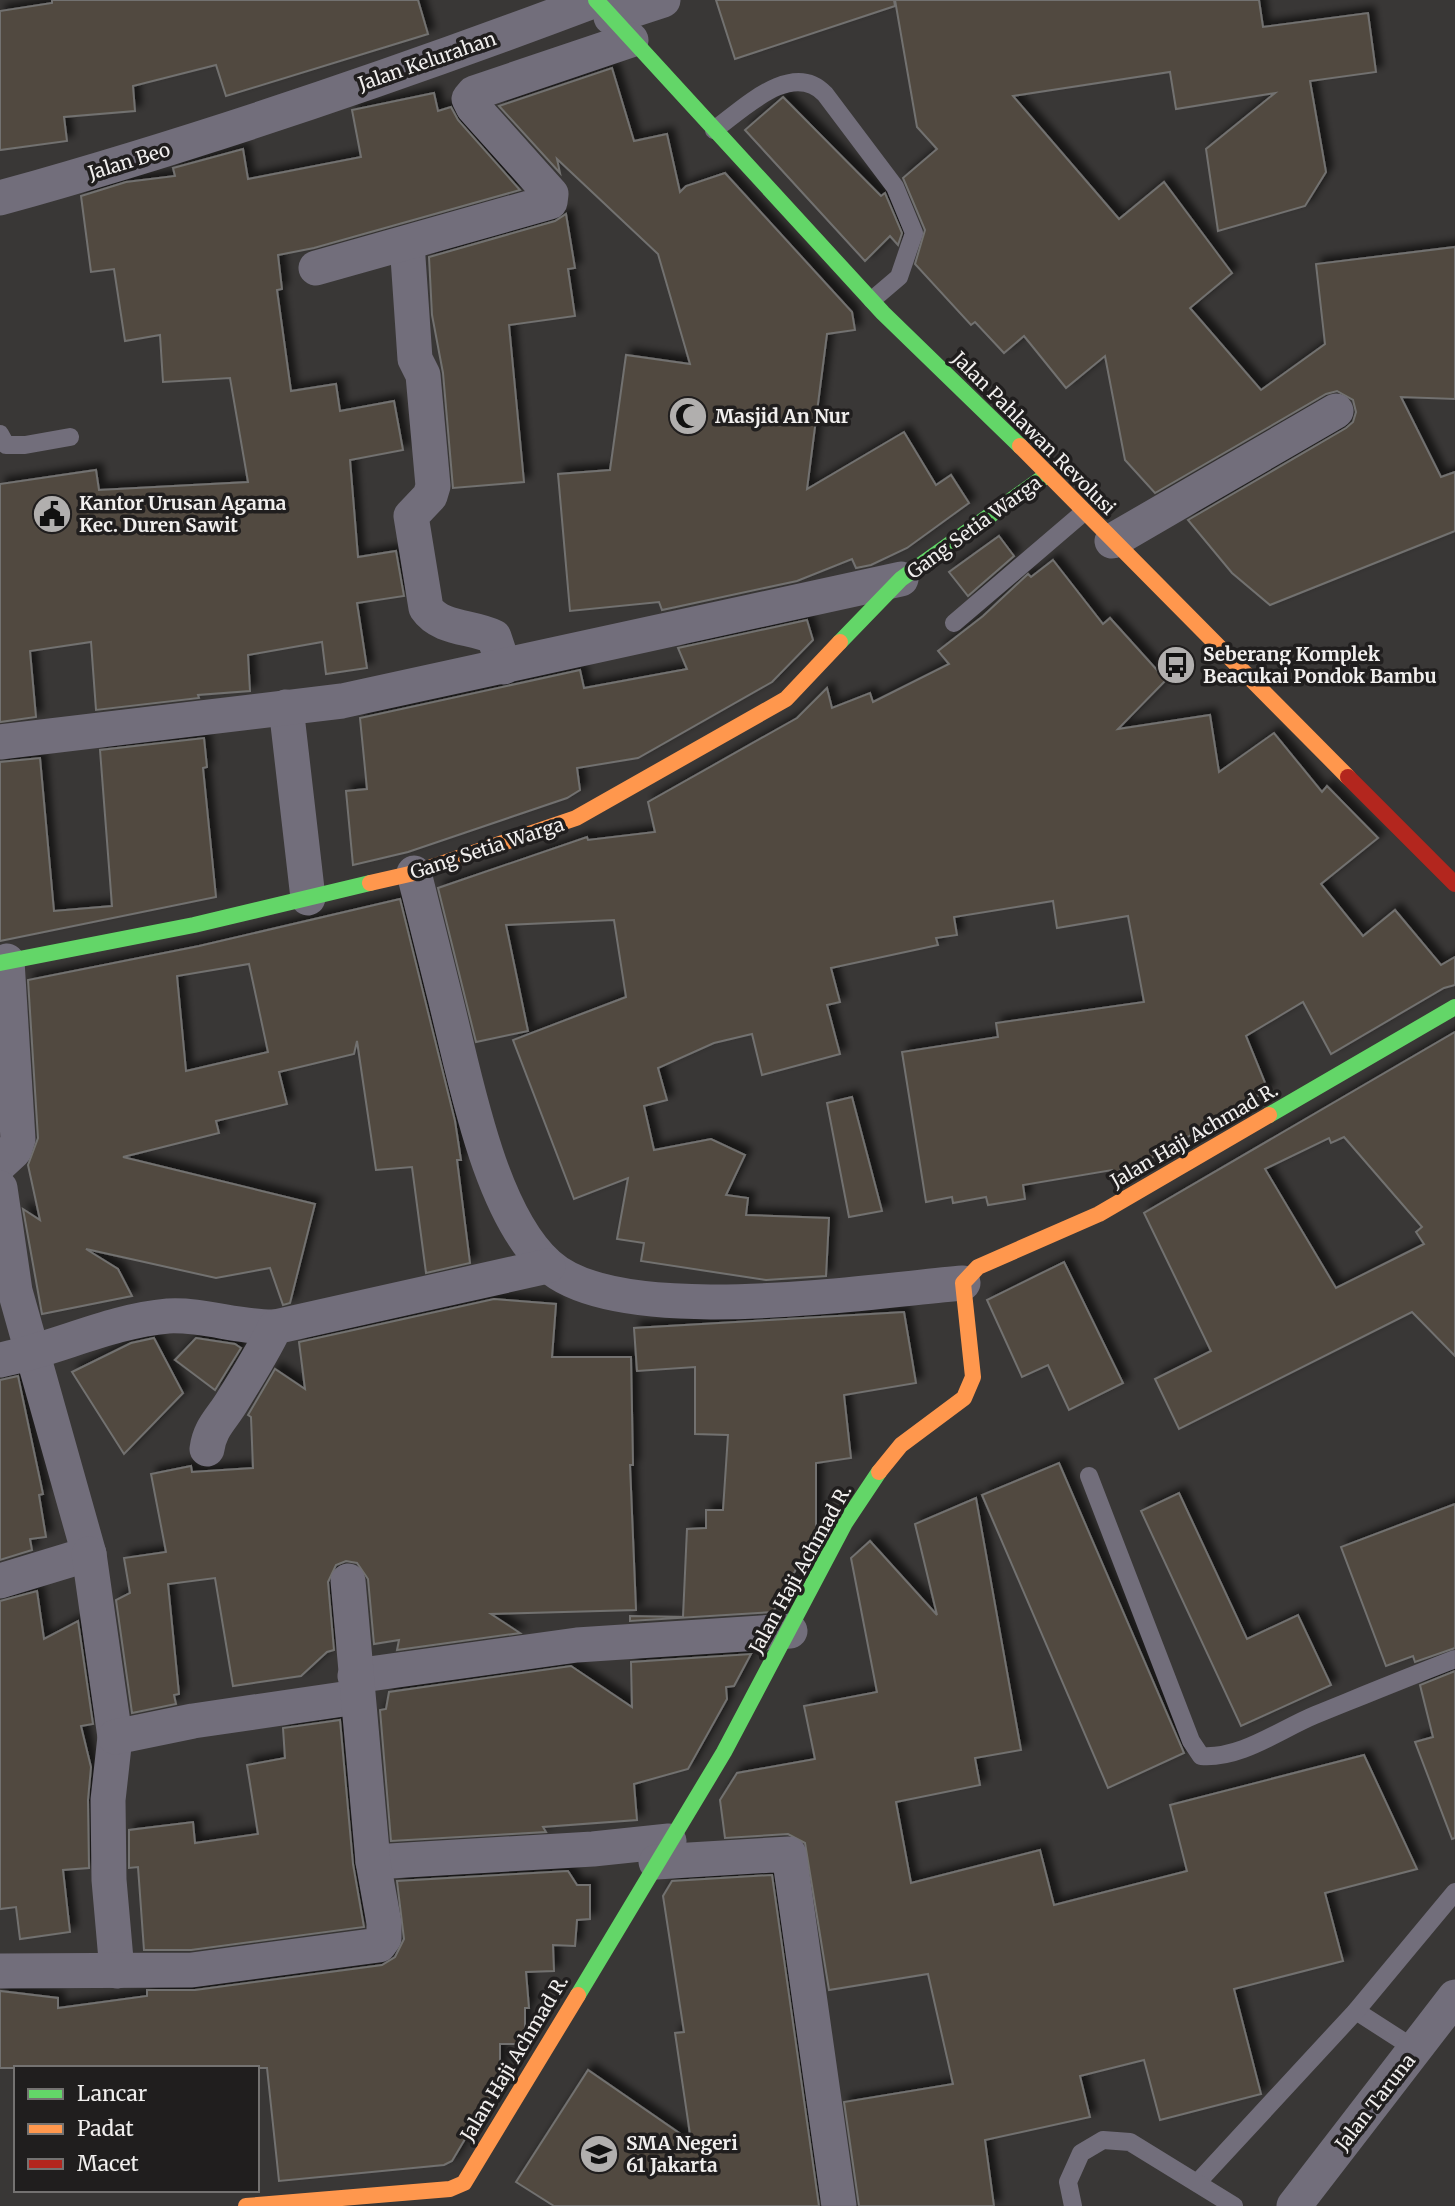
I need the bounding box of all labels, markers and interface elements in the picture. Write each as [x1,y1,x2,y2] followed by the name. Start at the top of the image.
[354,26,500,96] street label: Jalan Kelurahan
[84,137,173,185] street label: Jalan Beo
[947,346,1121,520] street label: Jalan Pahlawan Revolusi
[667,395,709,437] mosque icon: Masjid An Nur
[715,404,850,428] place label: Masjid An Nur
[902,470,1046,584] street label: Gang Setia Warga
[79,491,287,537] place label: Kantor Urusan Agama Kec. Duren Sawit
[31,493,73,535] public building icon: Kantor Urusan Agama Kec. Duren Sawit
[1203,642,1437,688] place label: Seberang Komplek Beacukai Pondok Bambu
[1155,644,1197,686] bus stop icon: Seberang Komplek Beacukai Pondok Bambu
[407,812,567,884] street label: Gang Setia Warga
[1105,1077,1282,1193] street label: Jalan Haji Achmad R.
[743,1480,856,1659] street label: Jalan Haji Achmad R.
[454,1971,573,2146] street label: Jalan Haji Achmad R.
[1329,2049,1420,2156] street label: Jalan Taruna
[14,2066,259,2192] legend
[77,2080,147,2107] text: Lancar
[77,2115,134,2142] text: Padat
[626,2131,738,2177] place label: SMA Negeri 61 Jakarta
[578,2133,620,2175] school or university icon: SMA Negeri 61 Jakarta
[77,2150,139,2177] text: Macet

